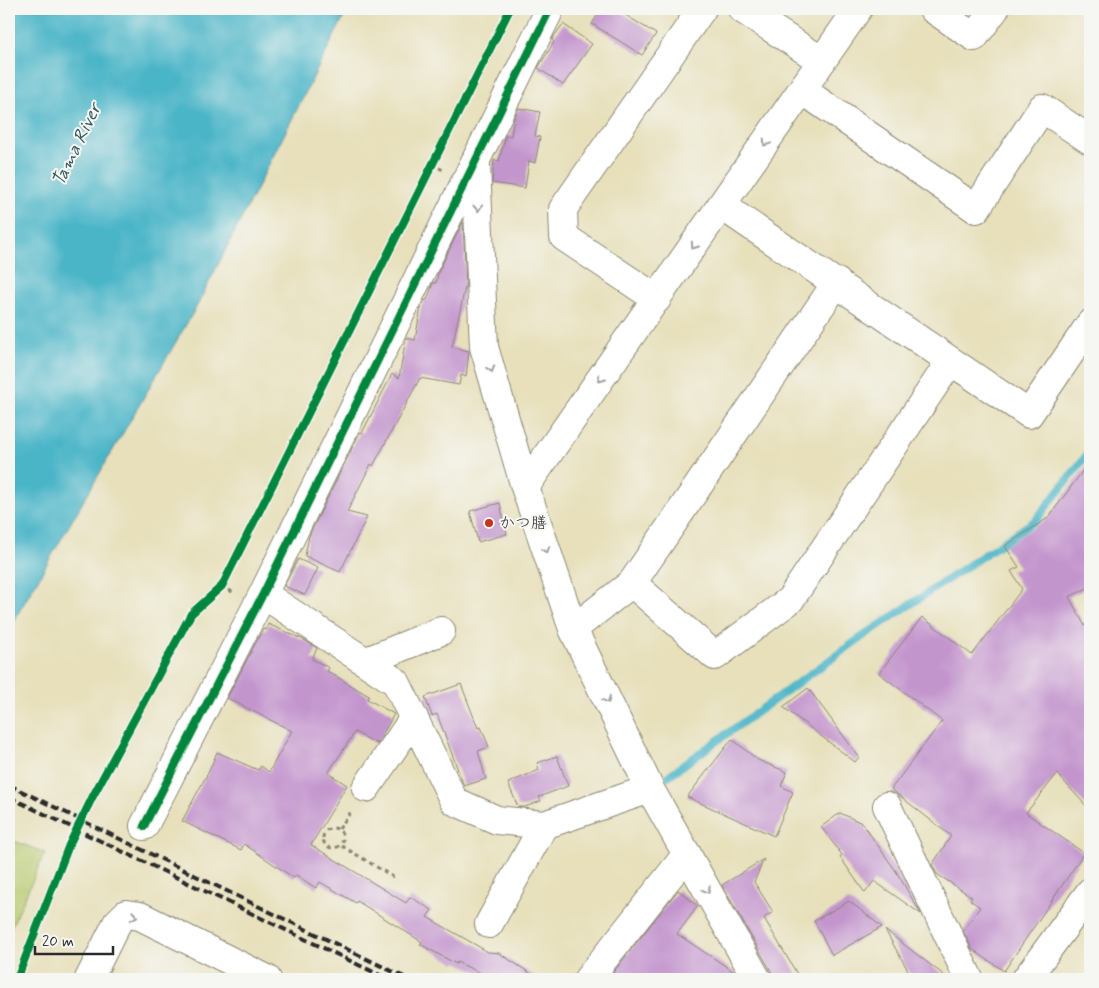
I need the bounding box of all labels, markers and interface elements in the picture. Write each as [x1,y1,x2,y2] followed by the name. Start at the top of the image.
[47,98,108,190] water label: Tama River
[763,137,772,146] one-way arrow
[473,204,483,212] one-way arrow
[691,240,700,250] one-way arrow
[485,365,495,373] one-way arrow
[598,373,607,383] one-way arrow
[499,513,547,534] place label: かつ膳
[483,517,495,529] marker: かつ膳
[540,545,550,553] one-way arrow
[601,695,611,704] one-way arrow
[701,885,711,894] one-way arrow
[130,910,139,920] one-way arrow
[35,923,112,955] scale bar
[42,932,74,952] text: 20 m

